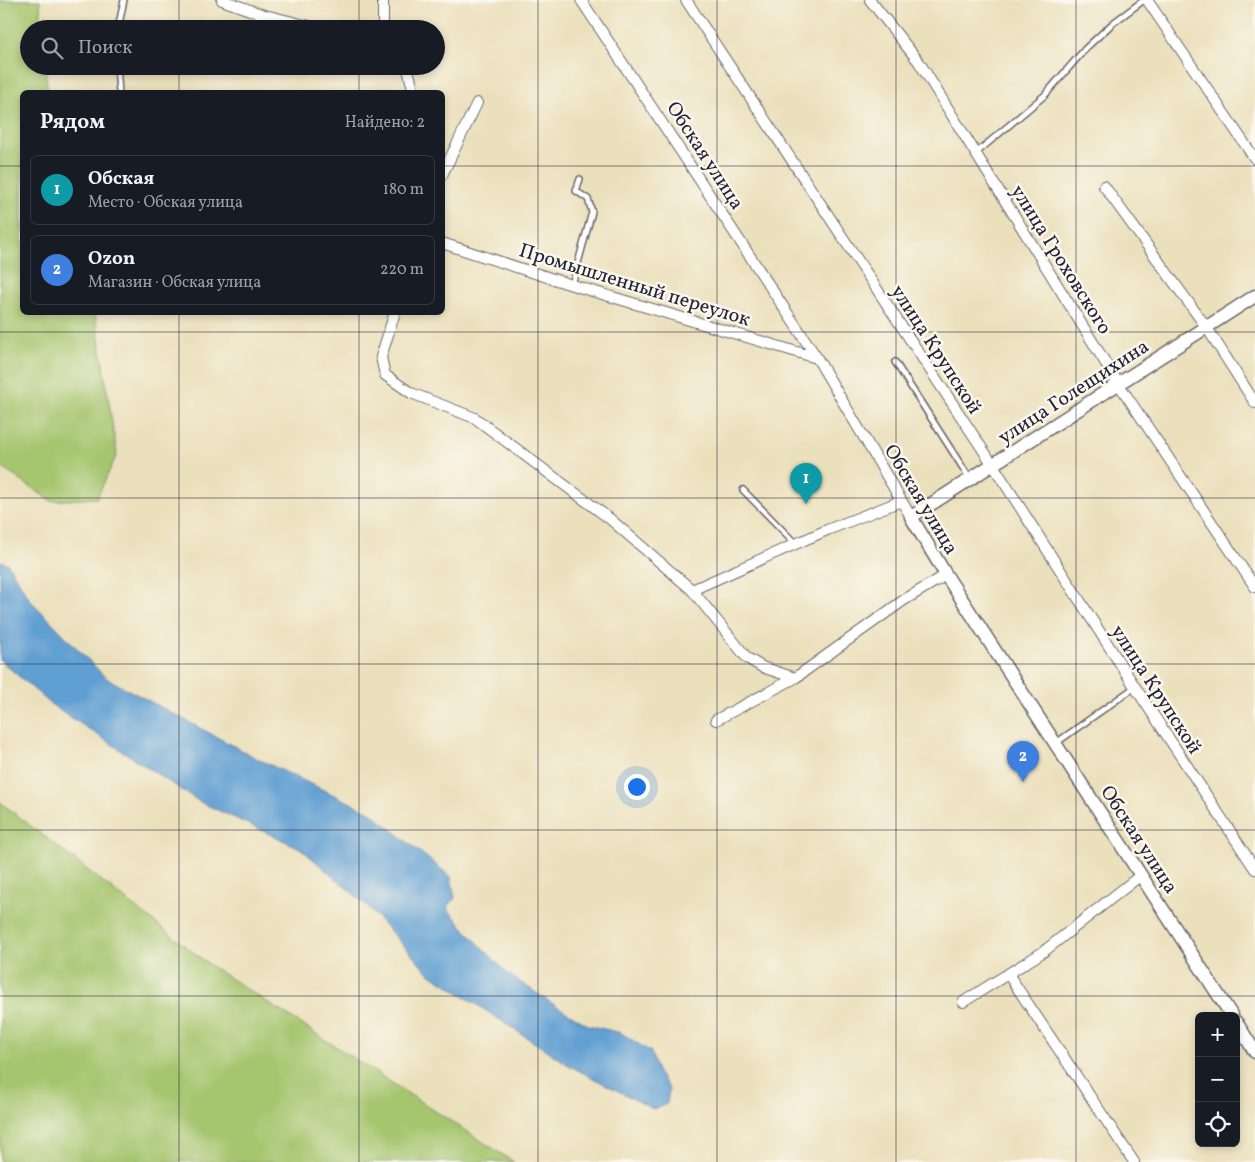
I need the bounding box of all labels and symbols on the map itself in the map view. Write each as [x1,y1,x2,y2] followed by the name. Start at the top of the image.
[659,96,750,216] street label: Обская улица
[1003,180,1118,340] street label: улица Гроховского
[515,237,754,335] street label: Промышленный переулок
[883,280,988,420] street label: улица Крупской
[993,333,1155,452] street label: улица Голещихина
[876,440,964,561] street label: Обская улица
[790,463,822,504] pin: 1
[1103,620,1208,760] street label: улица Крупской
[1007,741,1039,782] pin: 2
[624,774,650,800] your location
[1093,780,1184,900] street label: Обская улица

